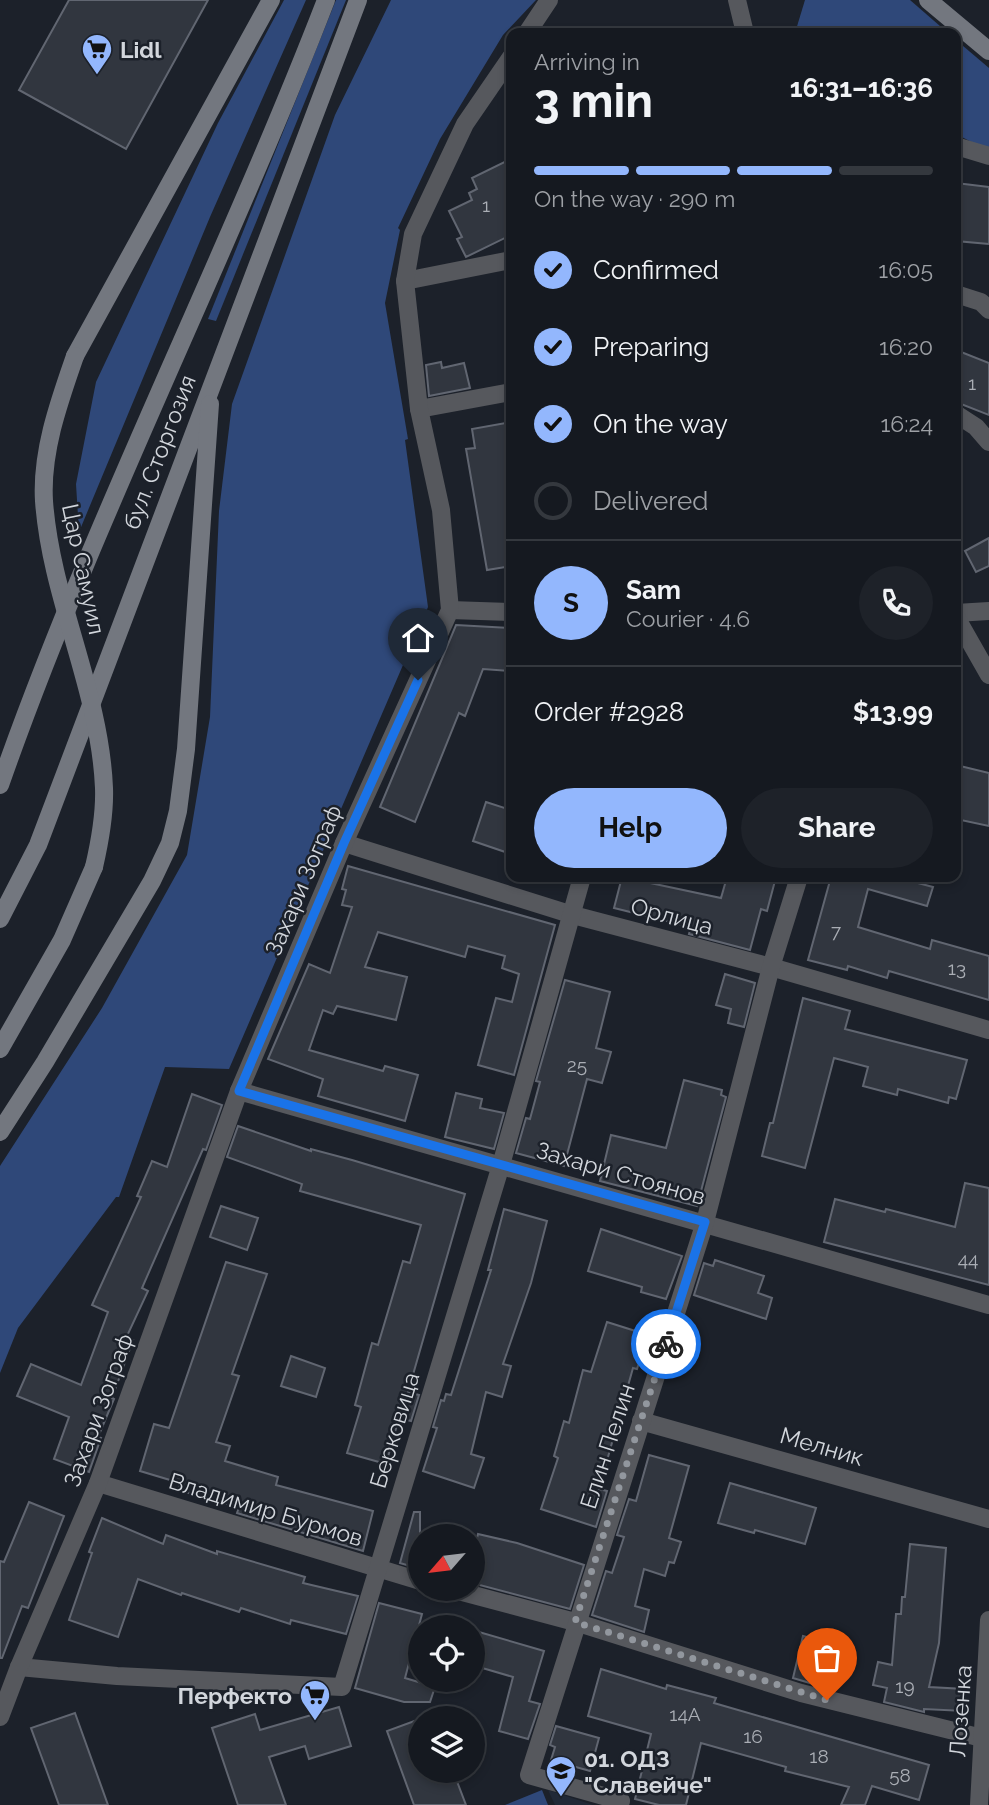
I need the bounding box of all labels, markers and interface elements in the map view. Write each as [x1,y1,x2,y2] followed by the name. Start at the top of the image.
[80,32,114,76] supermarket icon: Lidl
[120,36,162,63] place label: Lidl
[534,48,640,75] text: Arriving in
[790,73,933,103] text: 16:31–16:36
[534,74,653,128] text: 3 min
[534,185,735,212] text: On the way · 290 m
[482,194,490,216] house number: 1
[534,251,572,289] icon: check
[593,255,719,285] text: Confirmed
[878,256,933,283] text: 16:05
[534,328,572,366] icon: check
[593,332,709,362] text: Preparing
[879,333,933,360] text: 16:20
[117,371,201,533] street label: бул. Сторгозия
[968,372,976,394] house number: 1
[534,405,572,443] icon: check
[593,409,728,439] text: On the way
[880,410,933,437] text: 16:24
[593,486,708,516] text: Delivered
[57,501,111,637] street label: Цар Самуил
[859,566,933,640] button: phone
[626,575,681,605] text: Sam
[563,588,579,618] text: S
[626,605,750,632] text: Courier · 4.6
[388,608,448,680] pin
[399,619,437,657] icon: home
[534,697,684,727] text: Order #2928
[853,697,933,727] text: $13.99
[534,788,727,868] button: Help
[741,788,933,868] button: Share
[259,801,347,959] street label: Захари Зограф
[628,892,716,940] street label: Орлица
[831,920,841,942] house number: 7
[948,957,966,979] house number: 13
[567,1054,587,1076] house number: 25
[533,1136,709,1210] street label: Захари Стоянов
[958,1248,978,1270] house number: 44
[631,1309,701,1379] courier
[647,1325,685,1363] icon: bike
[58,1330,138,1490] street label: Захари Зограф
[364,1369,424,1491] street label: Берковица
[574,1380,640,1512] street label: Елин Пелин
[777,1421,867,1471] street label: Мелник
[166,1467,366,1551] street label: Владимир Бурмов
[408,1524,485,1601] north arrow
[408,1524,485,1783] map controls
[408,1615,485,1692] button: locate
[797,1628,857,1700] pin
[808,1639,846,1677] icon: bag
[943,1664,977,1758] street label: Лозенка
[895,1675,915,1697] house number: 19
[298,1678,332,1722] supermarket icon: Перфекто
[178,1682,292,1709] place label: Перфекто
[669,1703,701,1725] house number: 14А
[408,1706,485,1783] button: layers
[743,1725,763,1747] house number: 16
[584,1745,712,1798] place label: 01. ОДЗ "Славейче"
[809,1745,829,1767] house number: 18
[544,1754,578,1798] school or university icon: 01. ОДЗ "Славейче"
[889,1764,911,1786] house number: 58

